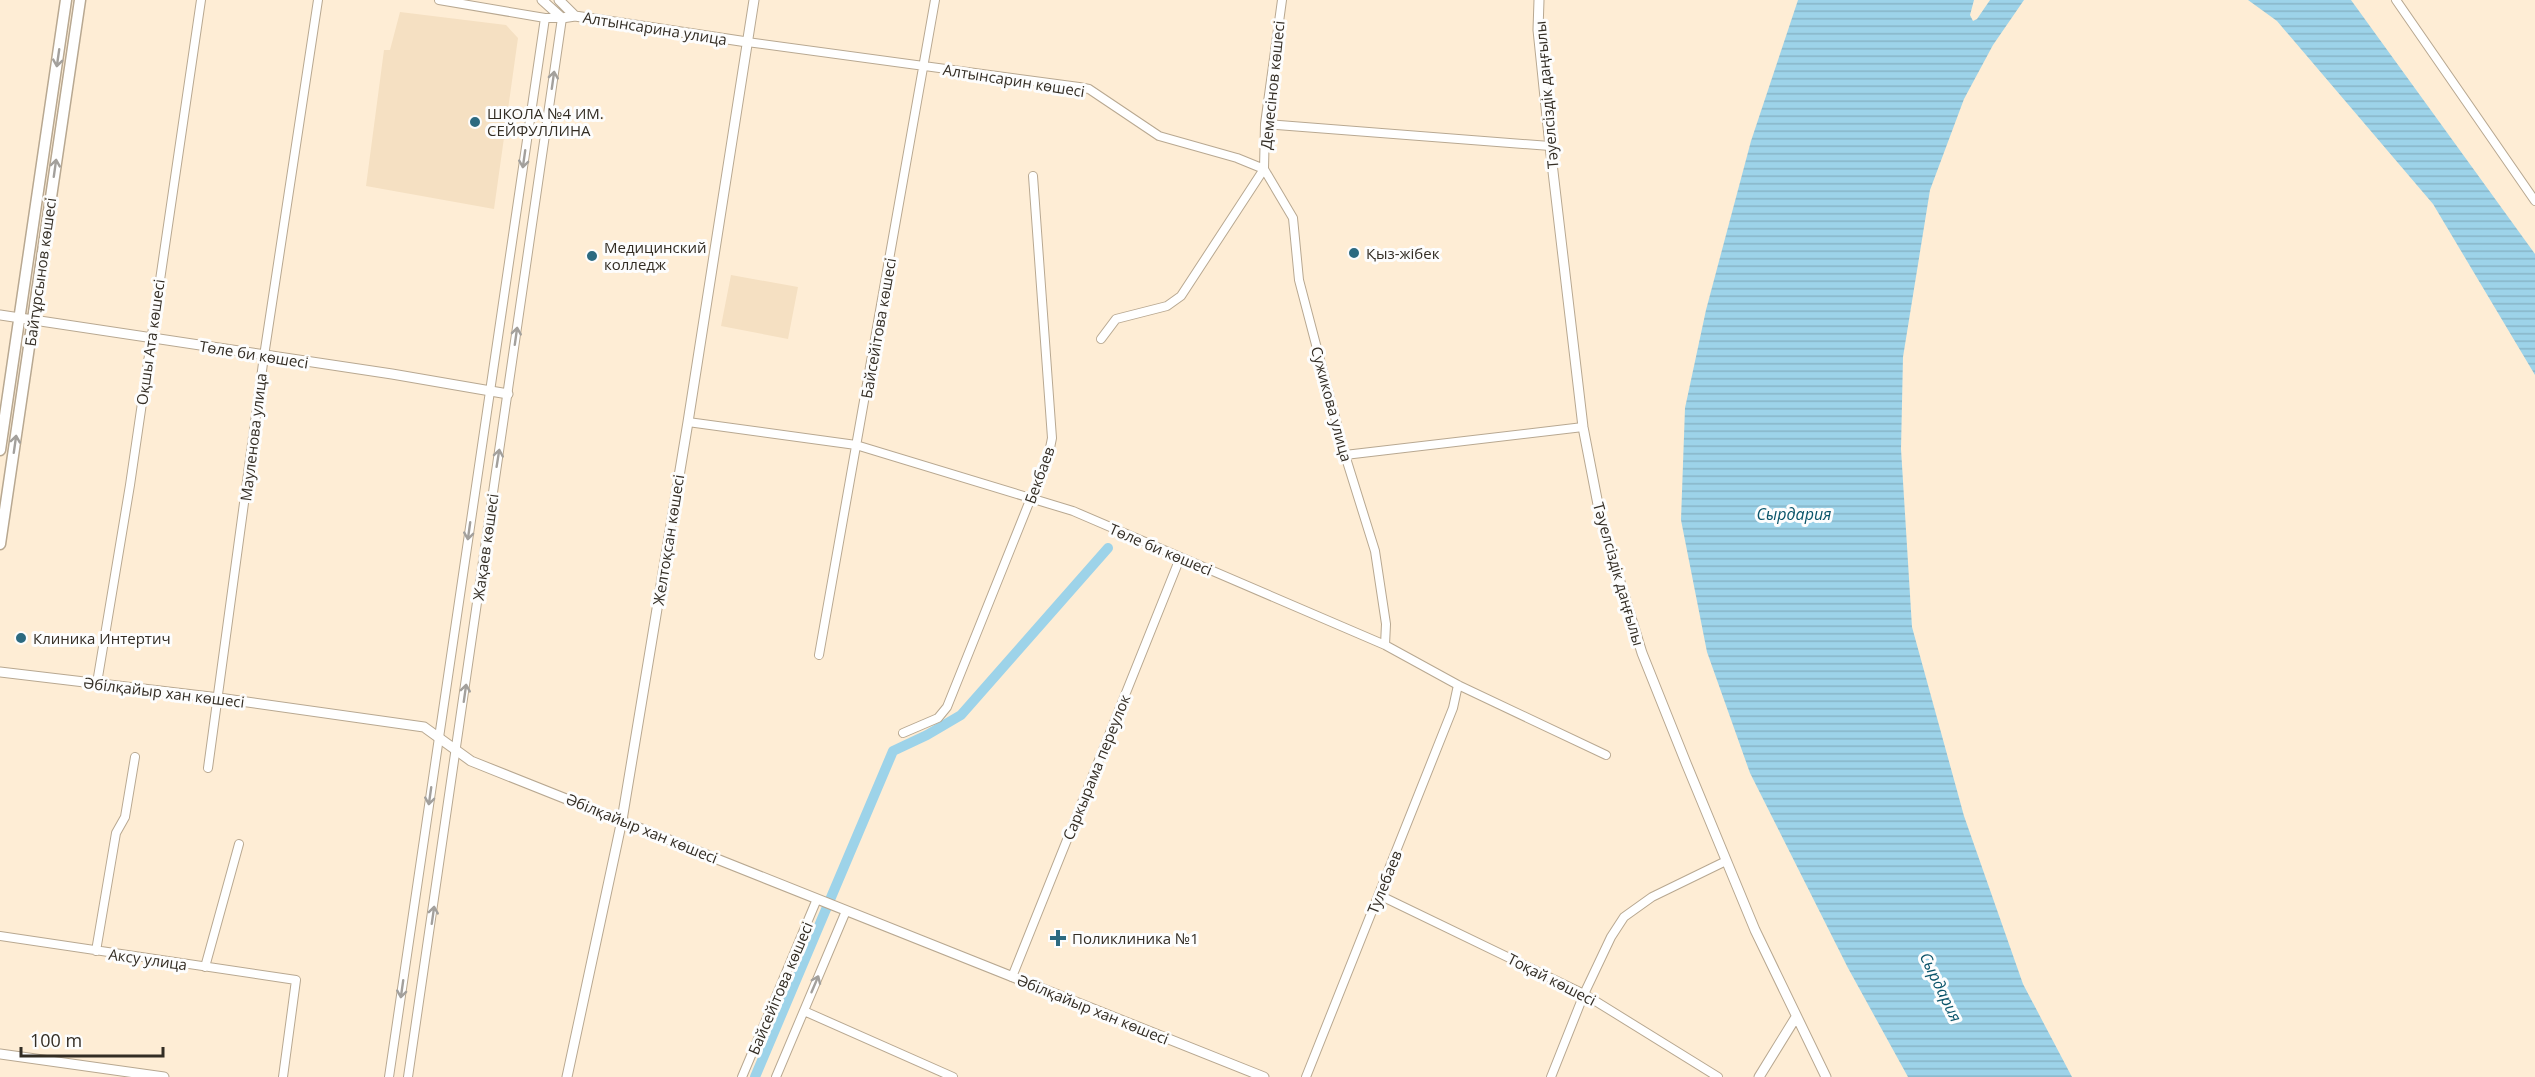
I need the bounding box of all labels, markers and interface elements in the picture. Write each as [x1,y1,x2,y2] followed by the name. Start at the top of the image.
[582,7,728,49] street label: Алтынсарина улица
[1255,19,1289,151] street label: Демесінов көшесі
[1530,20,1562,170] street label: Тәуелсіздік даңғылы
[52,48,63,67] one-way arrow
[942,59,1086,101] street label: Алтынсарин көшесі
[547,71,558,91] one-way arrow
[487,103,604,140] place label: ШКОЛА №4 ИМ. СЕЙФУЛЛИНА
[468,115,482,129] marker: ШКОЛА №4 ИМ. СЕЙФУЛЛИНА
[518,149,529,169] one-way arrow
[50,159,61,179] one-way arrow
[20,196,60,348] street label: Байтұрсынов көшесі
[604,237,707,274] place label: Медицинский колледж
[1366,243,1440,263] place label: Қыз-жібек
[1347,246,1361,260] marker: Қыз-жібек
[585,249,599,263] marker: Медицинский колледж
[856,256,900,400] street label: Байсейітова көшесі
[131,278,169,406] street label: Оқшы Ата көшесі
[511,326,522,346] one-way arrow
[198,336,310,372] street label: Төле би көшесі
[1307,344,1357,464] street label: Сужикова улица
[235,372,271,502] street label: Мауленова улица
[9,435,20,455] one-way arrow
[1019,444,1059,506] street label: Бекбаев
[493,449,504,468] one-way arrow
[648,473,688,607] street label: Желтоқсан көшесі
[468,492,502,602] street label: Жақаев көшесі
[1589,500,1649,648] street label: Тәуелсіздік даңғылы
[1756,503,1832,525] water label: Сырдария
[1106,518,1216,580] street label: Төле би көшесі
[464,520,475,540] one-way arrow
[33,628,171,648] place label: Клиника Интертич
[14,631,28,645] marker: Клиника Интертич
[82,672,246,712] street label: Әбілқайыр хан көшесі
[459,683,470,703] one-way arrow
[1058,691,1134,843] street label: Саркырама переулок
[425,785,436,805] one-way arrow
[563,788,721,868] street label: Әбілқайыр хан көшесі
[1362,847,1406,917] street label: Тулебаев
[427,906,438,926] one-way arrow
[743,919,817,1057] street label: Байсейітова көшесі
[1072,928,1199,948] place label: Поликлиника №1
[1049,929,1067,947] marker: Поликлиника №1
[107,944,189,974] street label: Аксу улица
[1504,948,1600,1010] street label: Тоқай көшесі
[1915,948,1967,1026] water label: Сырдария
[1014,969,1172,1049] street label: Әбілқайыр хан көшесі
[810,976,821,994] one-way arrow
[397,978,408,998] one-way arrow
[21,1020,164,1058] scale bar
[30,1028,82,1052] text: 100 m

